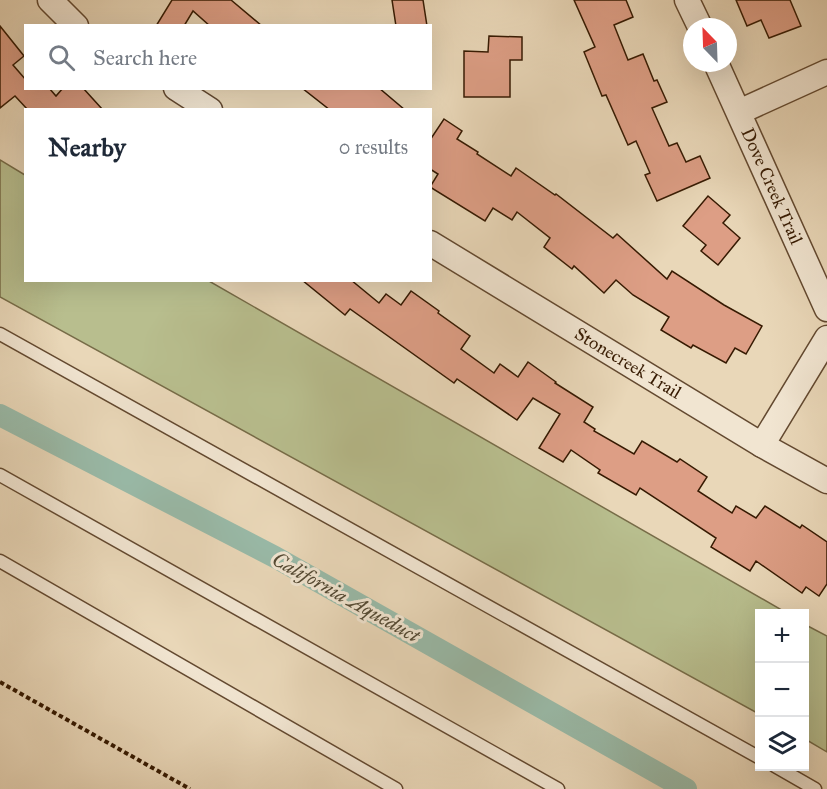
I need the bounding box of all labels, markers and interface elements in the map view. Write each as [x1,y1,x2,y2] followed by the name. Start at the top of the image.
[683,18,737,72] north arrow
[24,24,432,90] search box
[45,41,78,74] icon: search
[93,44,197,71] text: Search here
[736,124,808,248] street label: Dove Creek Trail
[48,131,126,163] text: Nearby
[339,135,408,159] text: 0 results
[571,323,685,404] street label: Stonecreek Trail
[268,547,425,648] water label: California Aqueduct
[755,609,809,771] map controls
[755,609,809,663] button: +
[755,663,809,717] button: −
[755,717,809,771] button: layers

